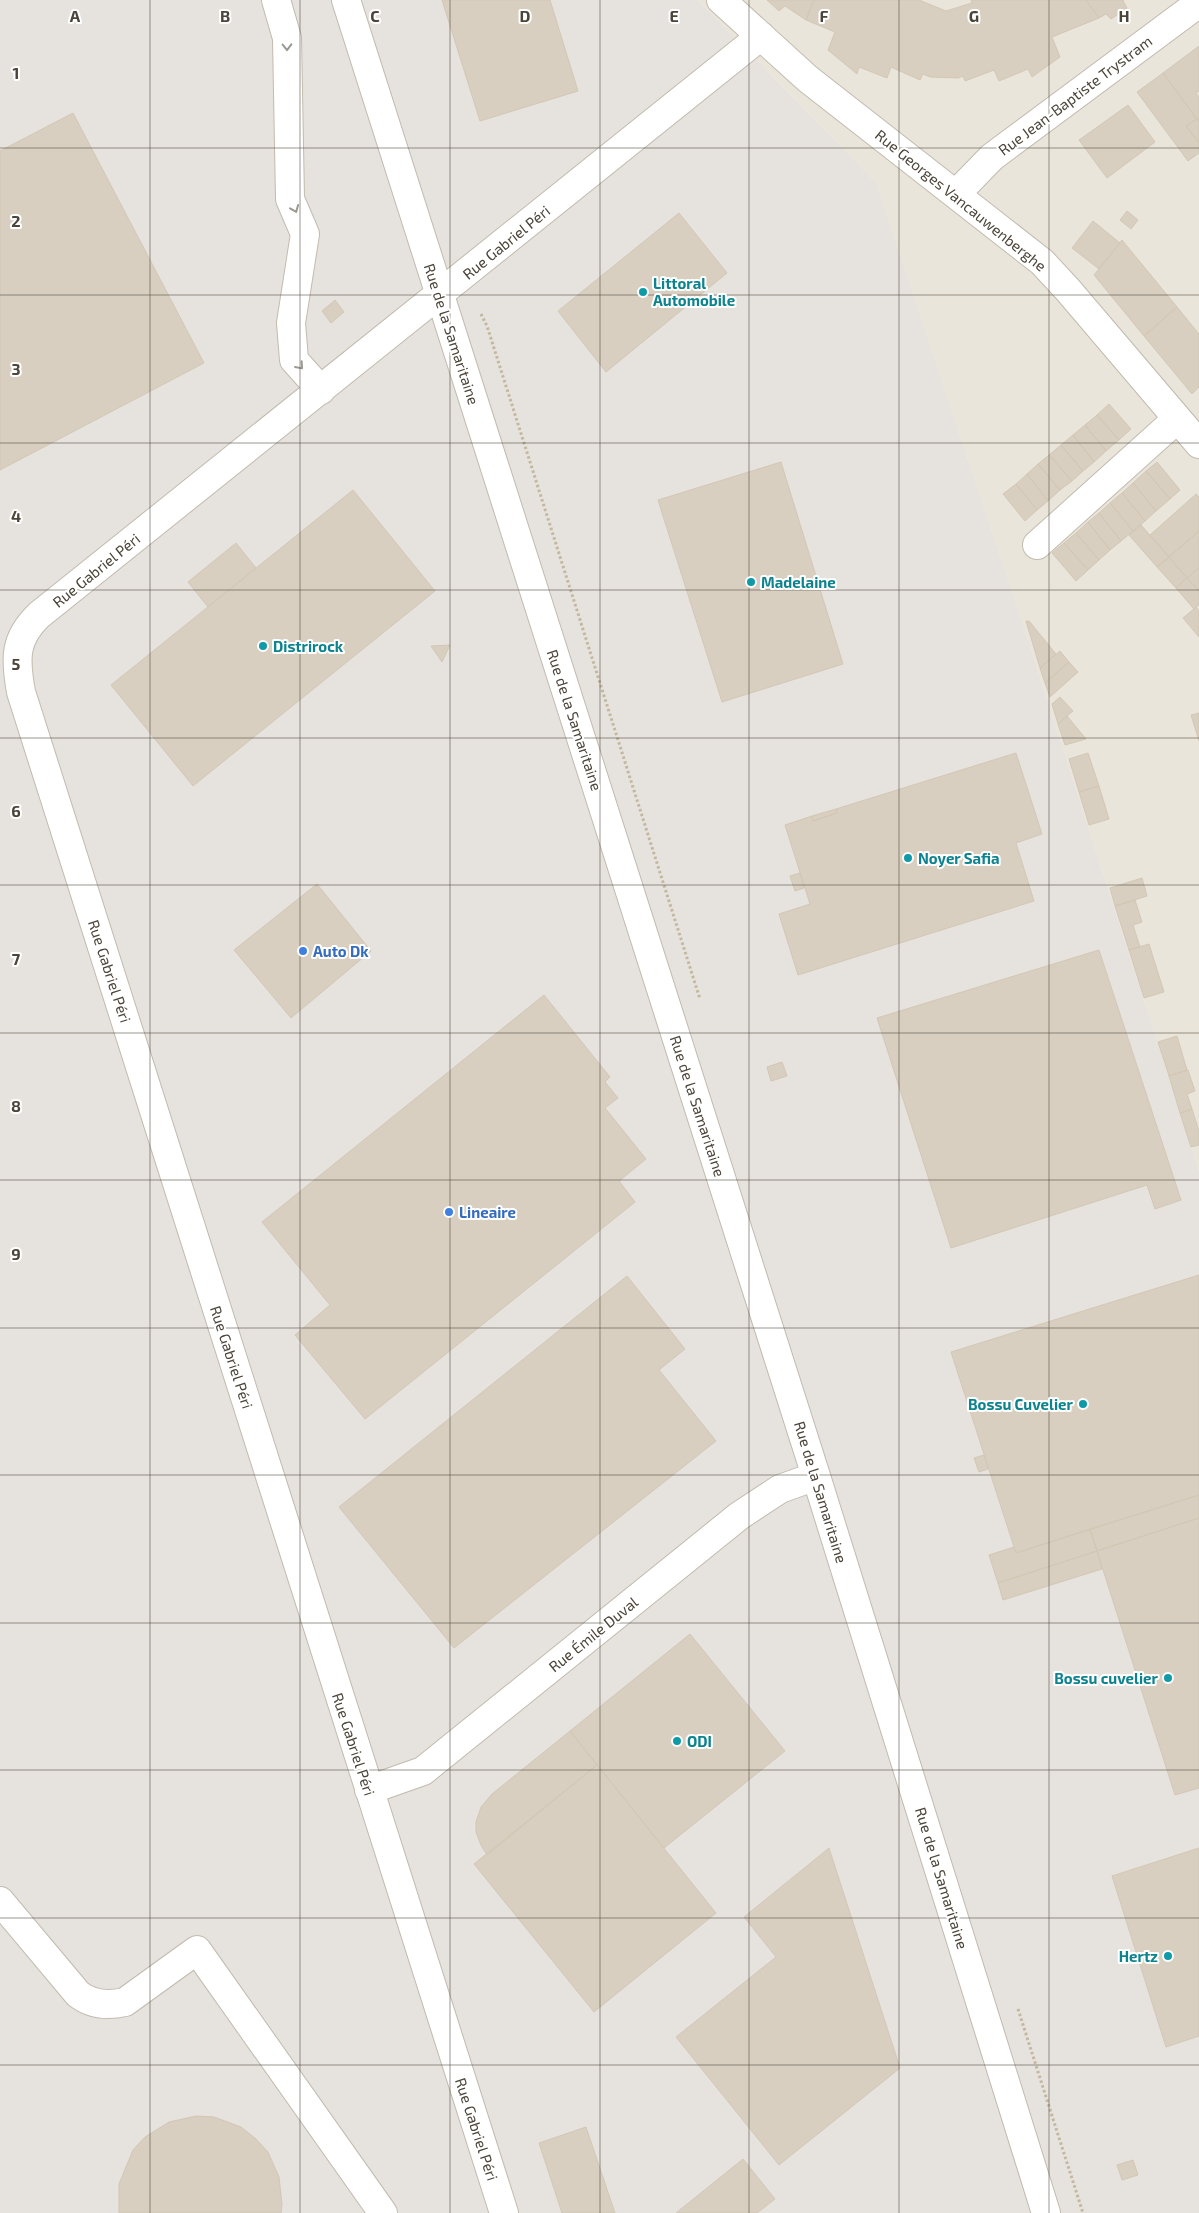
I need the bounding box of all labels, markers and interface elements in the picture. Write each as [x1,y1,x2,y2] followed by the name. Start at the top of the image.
[70,6,81,25] text: A
[220,6,230,25] text: B
[370,6,380,25] text: C
[520,6,531,25] text: D
[669,6,679,25] text: E
[820,6,829,25] text: F
[969,6,979,25] text: G
[1118,6,1130,25] text: H
[995,31,1155,159] street label: Rue Jean-Baptiste Trystram
[282,44,292,52] one-way arrow
[13,63,19,82] text: 1
[872,125,1050,275] street label: Rue Georges Vancauwenberghe
[459,201,553,283] street label: Rue Gabriel Péri
[288,204,299,213] one-way arrow
[11,211,21,230] text: 2
[421,261,483,407] street label: Rue de la Samaritaine
[653,274,735,309] place label: Littoral Automobile
[637,286,649,298] marker: Littoral Automobile
[11,359,21,378] text: 3
[294,361,303,370] one-way arrow
[11,506,21,525] text: 4
[49,529,143,611] street label: Rue Gabriel Péri
[761,573,836,591] place label: Madelaine
[745,576,757,588] marker: Madelaine
[273,637,344,655] place label: Distrirock
[257,640,269,652] marker: Distrirock
[544,647,606,793] street label: Rue de la Samaritaine
[12,654,21,673] text: 5
[11,801,21,820] text: 6
[918,849,1000,868] place label: Noyer Safia
[902,852,914,864] marker: Noyer Safia
[85,917,135,1025] street label: Rue Gabriel Péri
[313,942,369,960] place label: Auto Dk
[297,945,309,957] marker: Auto Dk
[12,949,21,968] text: 7
[667,1033,729,1179] street label: Rue de la Samaritaine
[11,1096,21,1115] text: 8
[459,1203,516,1221] place label: Lineaire
[443,1206,455,1218] marker: Lineaire
[11,1244,21,1263] text: 9
[207,1303,257,1411] street label: Rue Gabriel Péri
[968,1395,1074,1413] place label: Bossu Cuvelier
[1077,1398,1089,1410] marker: Bossu Cuvelier
[791,1419,851,1565] street label: Rue de la Samaritaine
[545,1592,642,1675] street label: Rue Émile Duval
[1054,1669,1159,1687] place label: Bossu cuvelier
[1162,1672,1174,1684] marker: Bossu cuvelier
[329,1690,379,1798] street label: Rue Gabriel Péri
[687,1732,712,1750] place label: ODI
[671,1735,683,1747] marker: ODI
[912,1805,972,1951] street label: Rue de la Samaritaine
[1119,1947,1158,1965] place label: Hertz
[1162,1950,1174,1962] marker: Hertz
[452,2075,502,2183] street label: Rue Gabriel Péri

